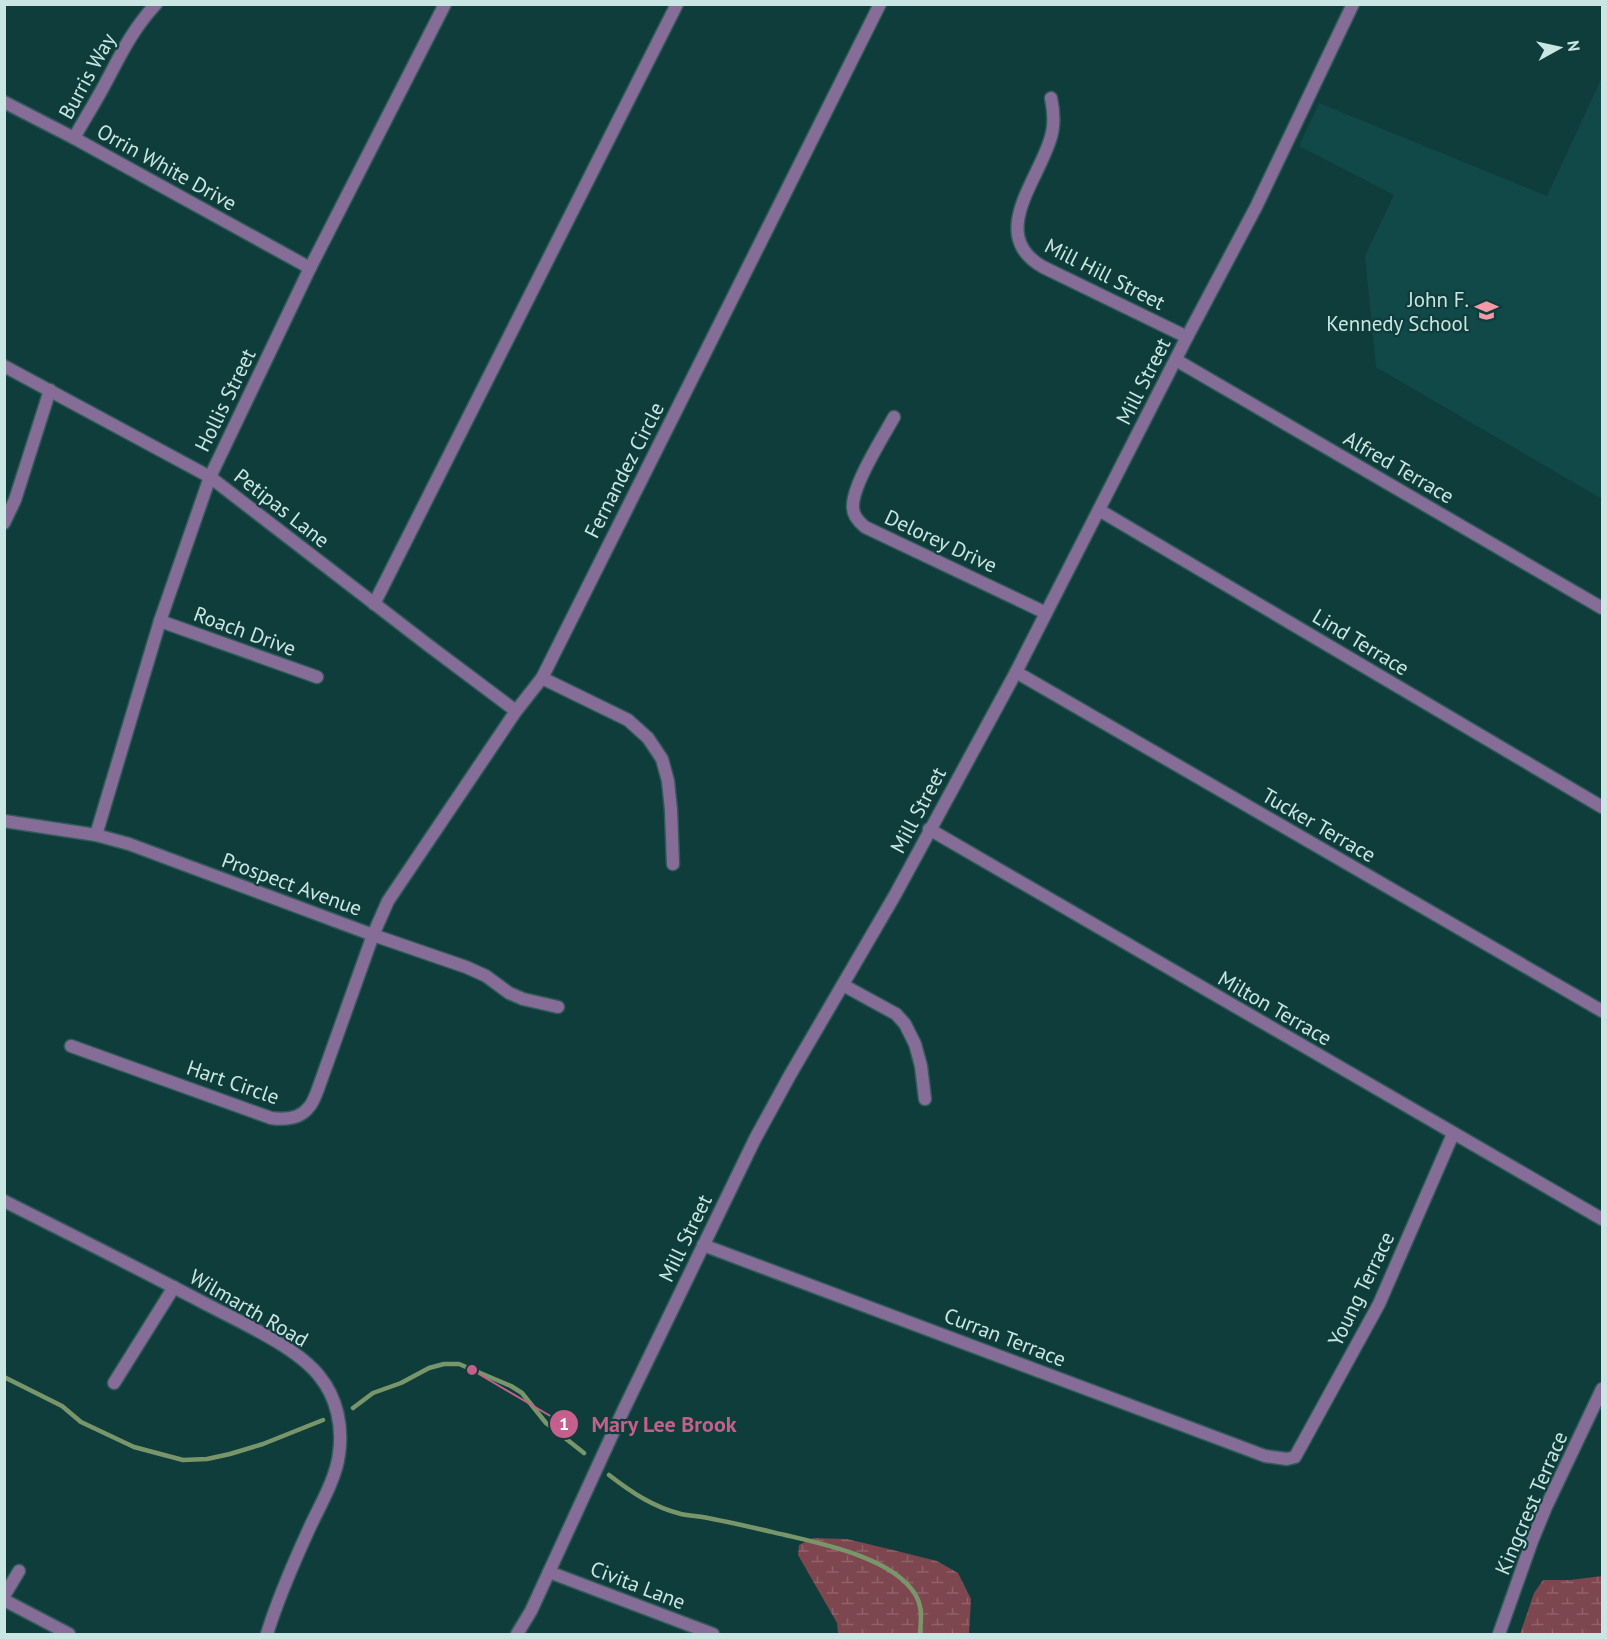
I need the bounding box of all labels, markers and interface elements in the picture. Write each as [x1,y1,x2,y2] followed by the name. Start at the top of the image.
[1529,18,1589,78] north arrow
[52,28,122,124] street label: Burris Way
[1563,39,1584,53] text: N
[92,117,242,217] street label: Orrin White Drive
[1040,232,1170,316] street label: Mill Hill Street
[1326,286,1469,337] place label: John F. Kennedy School
[1474,298,1500,324] school or university icon: John F. Kennedy School
[1110,333,1176,429] street label: Mill Street
[188,344,262,456] street label: Hollis Street
[578,397,670,543] street label: Fernandez Circle
[1339,425,1459,509] street label: Alfred Terrace
[229,462,335,554] street label: Petipas Lane
[881,503,1001,579] street label: Delorey Drive
[190,600,300,662] street label: Roach Drive
[1308,603,1414,681] street label: Lind Terrace
[884,762,952,858] street label: Mill Street
[1257,782,1381,868] street label: Tucker Terrace
[218,846,366,922] street label: Prospect Avenue
[1213,965,1337,1051] street label: Milton Terrace
[183,1054,283,1110] street label: Hart Circle
[652,1190,718,1286] street label: Mill Street
[1322,1227,1400,1351] street label: Young Terrace
[185,1263,313,1353] street label: Wilmarth Road
[940,1301,1070,1373] street label: Curran Terrace
[549,1404,749,1444] callout: Mary Lee Brook
[591,1410,737,1438] text: Mary Lee Brook
[559,1412,569,1435] text: 1
[1489,1427,1573,1579] street label: Kingcrest Terrace
[587,1555,689,1615] street label: Civita Lane

